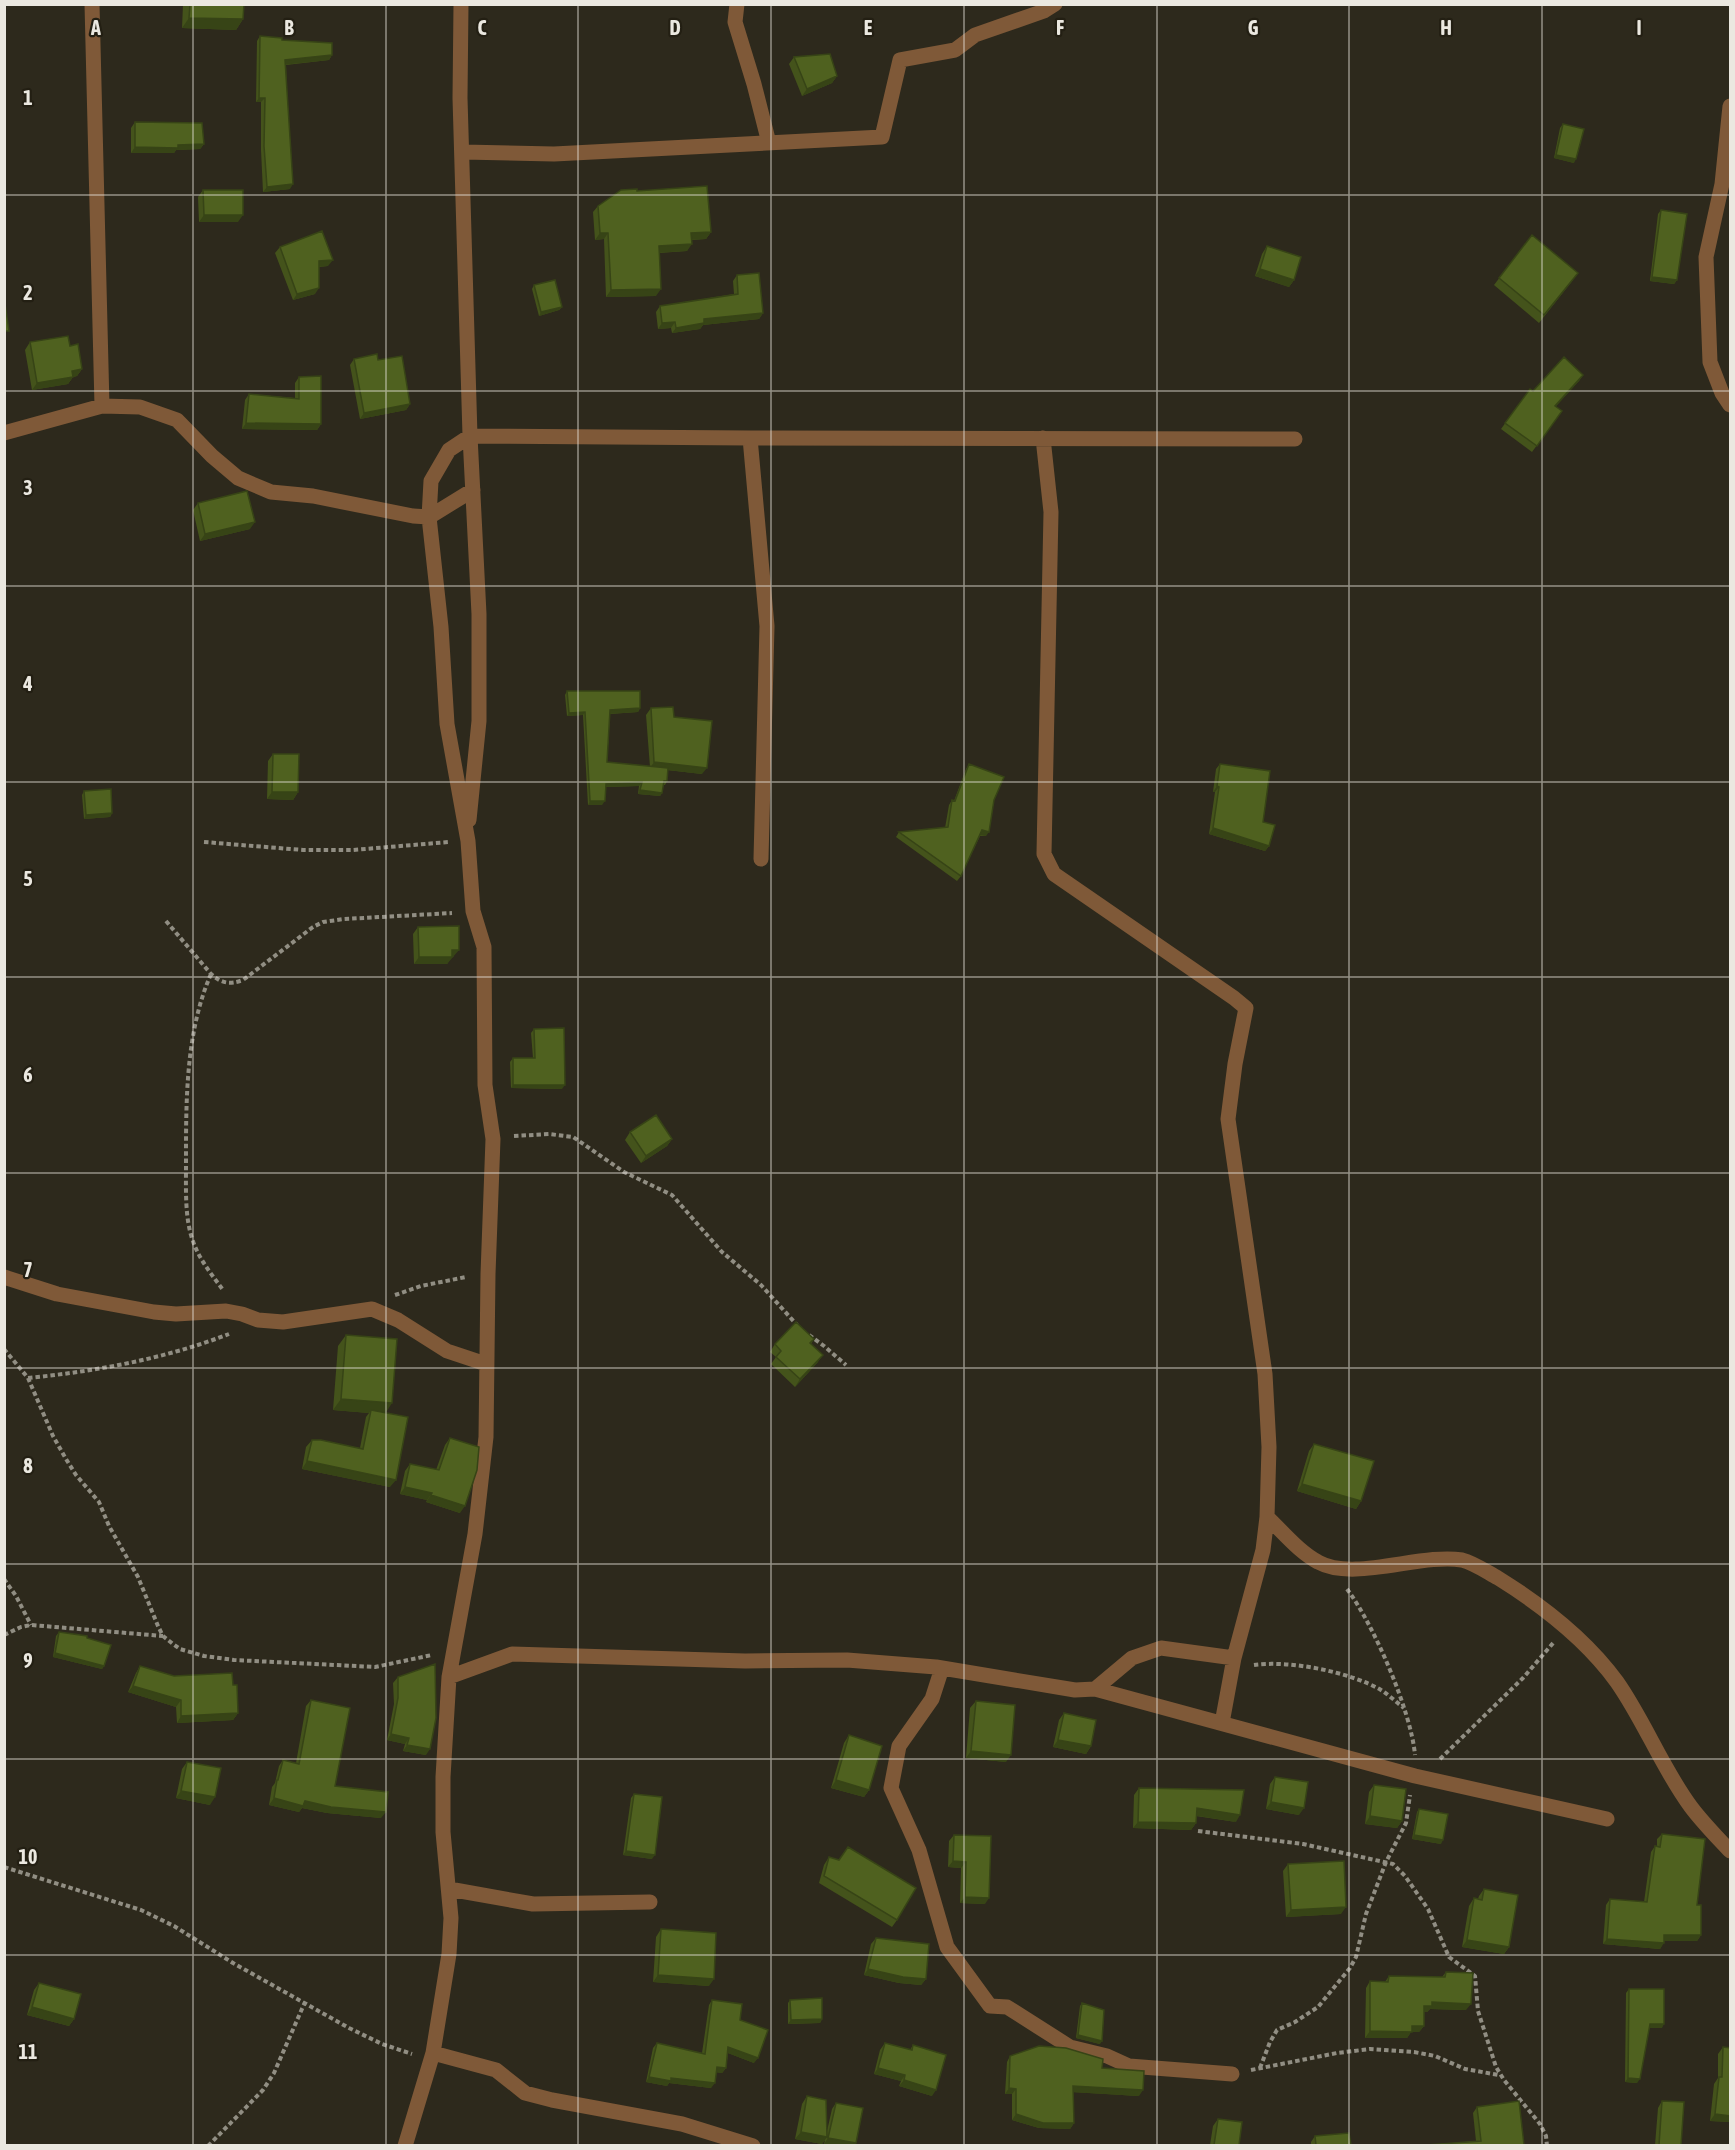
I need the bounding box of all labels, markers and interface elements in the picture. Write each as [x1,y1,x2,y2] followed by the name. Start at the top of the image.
[90,16,101,39] text: A
[284,16,294,39] text: B
[478,16,487,39] text: C
[669,16,681,39] text: D
[864,16,873,39] text: E
[1056,16,1064,39] text: F
[1248,16,1259,39] text: G
[1440,16,1452,39] text: H
[1636,16,1642,39] text: I
[23,86,33,109] text: 1
[23,281,33,304] text: 2
[23,476,33,499] text: 3
[22,672,33,695] text: 4
[23,867,33,890] text: 5
[23,1063,33,1086] text: 6
[23,1258,33,1281] text: 7
[23,1454,33,1477] text: 8
[23,1649,33,1672] text: 9
[19,1845,37,1868] text: 10
[19,2040,37,2063] text: 11

